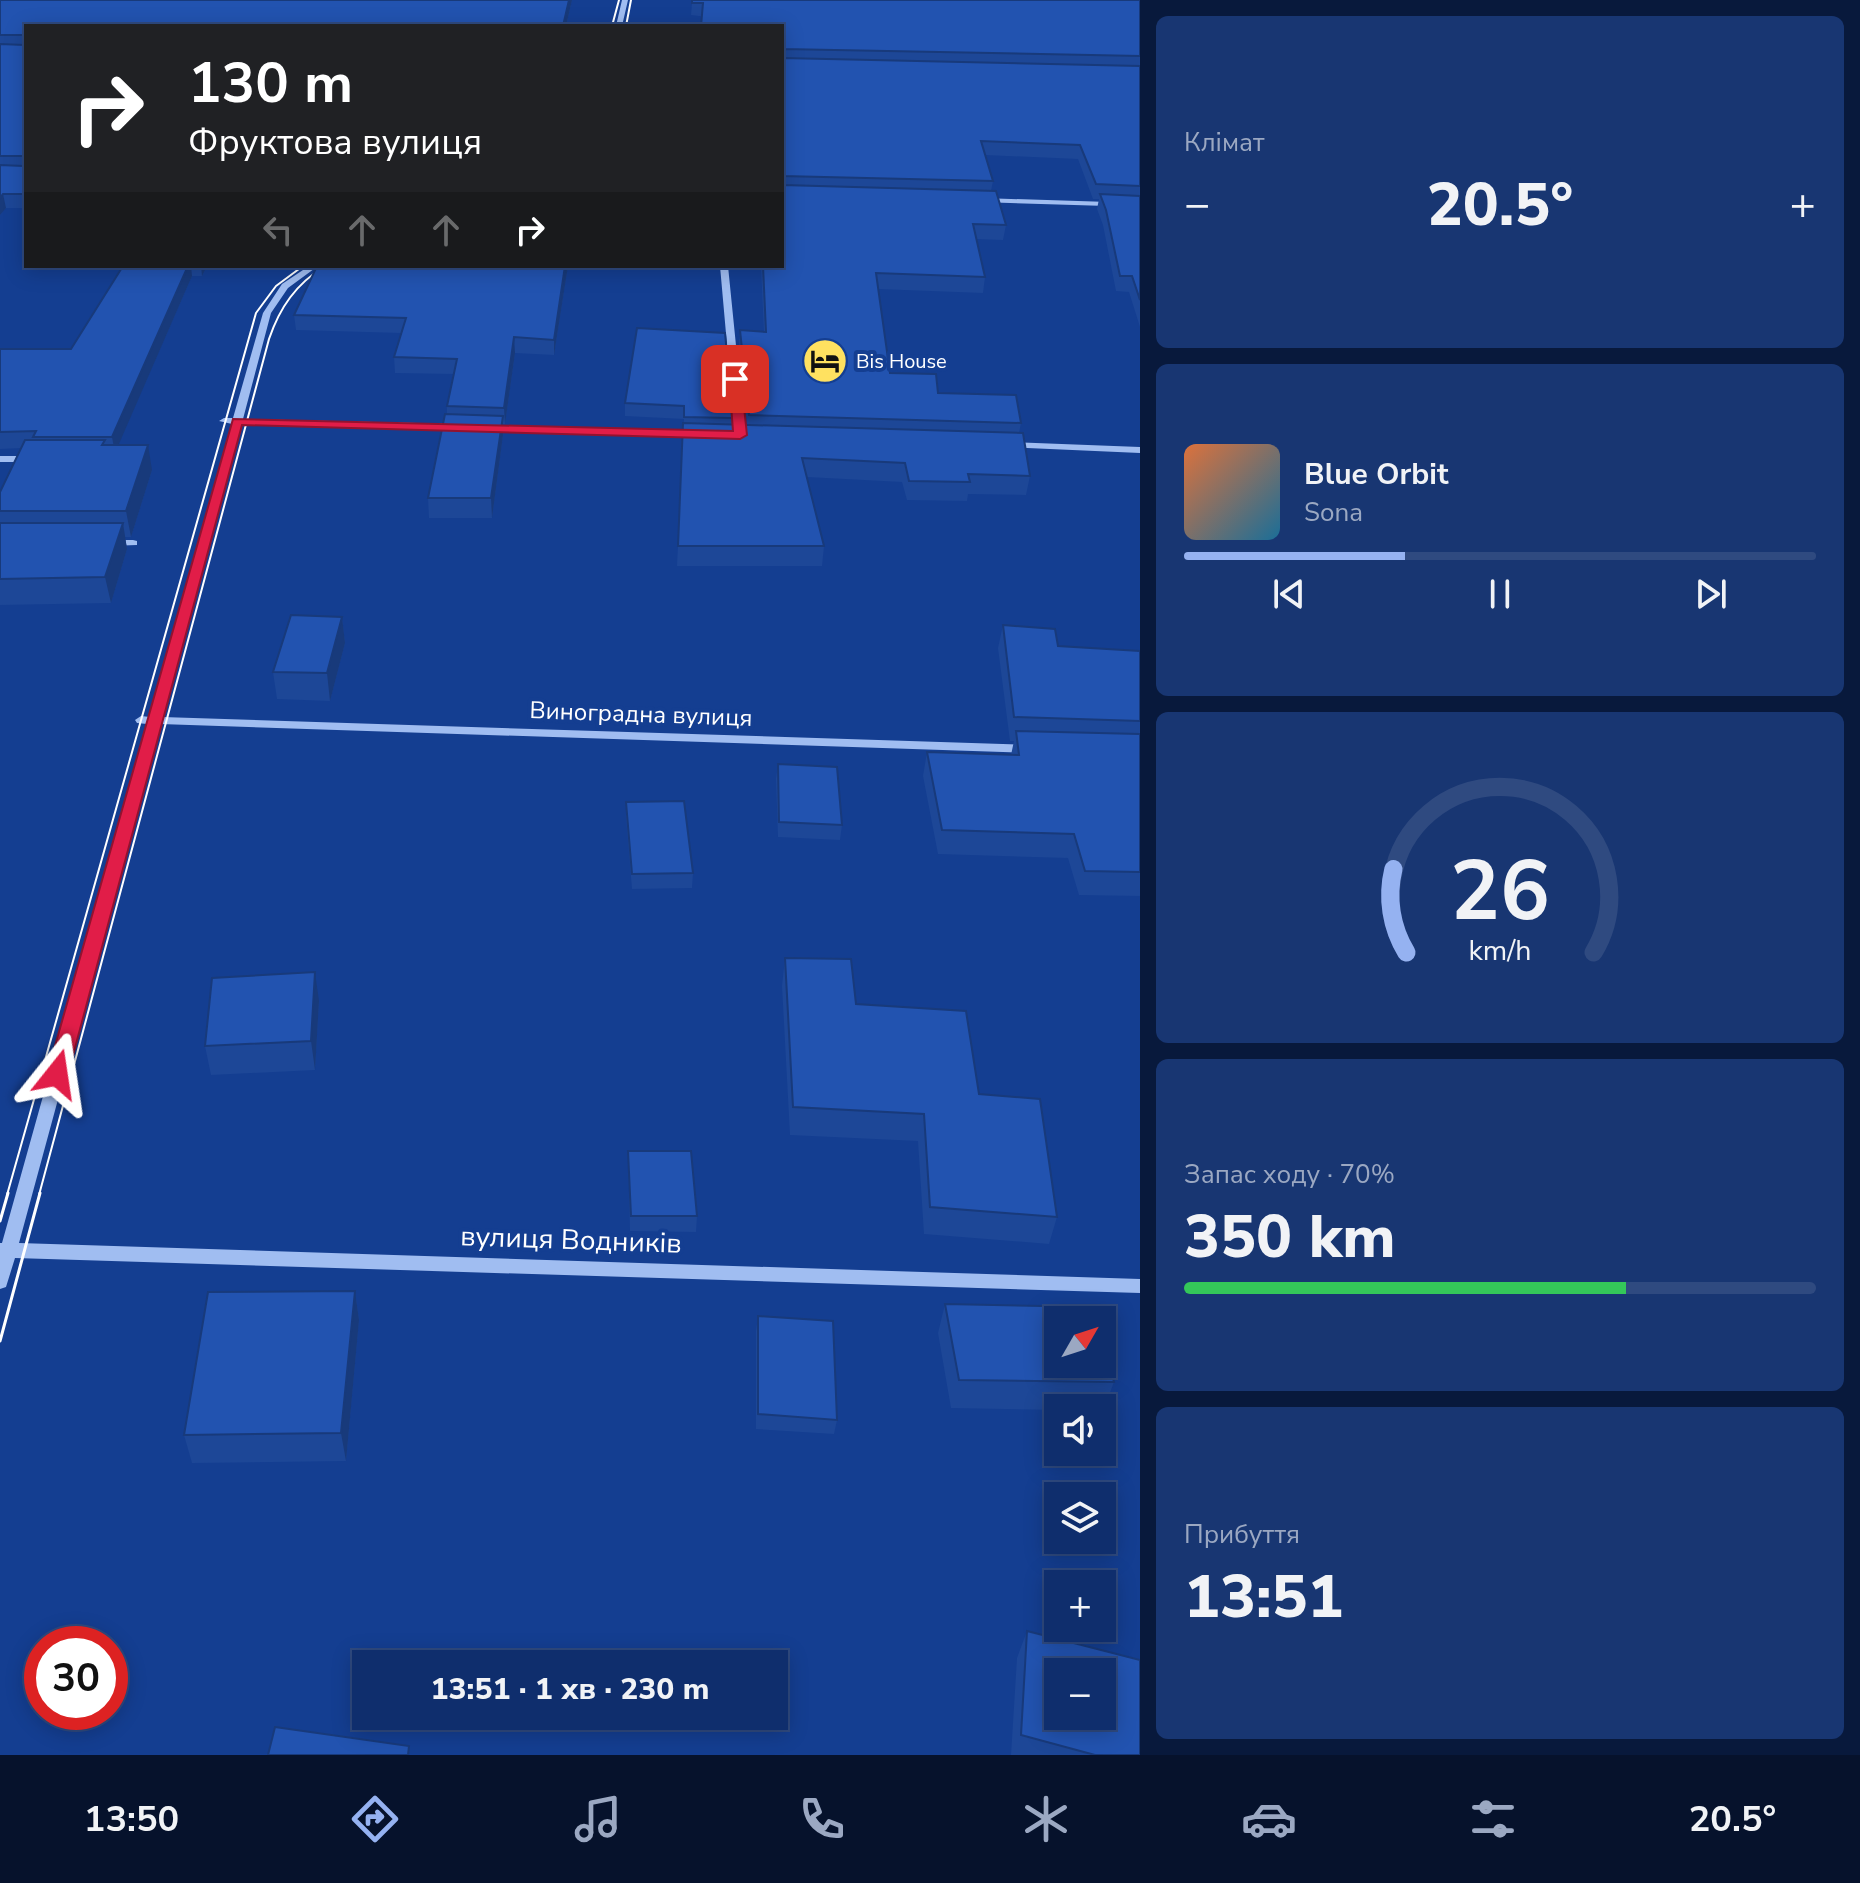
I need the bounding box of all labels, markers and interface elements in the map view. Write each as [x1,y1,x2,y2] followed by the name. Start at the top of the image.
[188,45,353,122] text: 130 m
[56,56,160,160] icon: right
[188,118,482,167] text: Фруктова вулиця
[1184,125,1265,160] text: Клімат
[1427,164,1573,246] text: 20.5°
[1184,175,1210,235] text: −
[1790,175,1816,235] text: +
[256,208,300,252] icon: left
[340,208,384,252] icon: ahead
[424,208,468,252] icon: ahead
[508,208,552,252] icon: right
[801,337,849,385] hotel icon: Bis House
[701,345,769,413] pin
[856,348,947,375] place label: Bis House
[713,357,757,401] icon: arrive
[1304,454,1448,495] text: Blue Orbit
[1304,495,1363,530] text: Sona
[1267,572,1311,616] icon: previous
[1478,572,1522,616] icon: pause
[1689,572,1733,616] icon: next
[529,694,753,734] street label: Виноградна вулиця
[1450,835,1550,948] text: 26
[1469,932,1531,971] text: km/h
[15,1032,99,1116] position arrow
[1184,1157,1395,1192] text: Запас ходу · 70%
[1184,1196,1396,1278] text: 350 km
[460,1217,682,1263] street label: вулиця Водників
[1044,1306,1116,1378] north arrow
[1044,1306,1116,1730] map controls
[1044,1394,1116,1466] button: sound
[1044,1482,1116,1554] button: layers
[1184,1517,1300,1552] text: Прибуття
[1184,1556,1344,1638] text: 13:51
[1044,1570,1116,1642] button: +
[24,1626,128,1730] speed limit sign: 30
[1044,1658,1116,1730] button: −
[431,1669,709,1710] text: 13:51 · 1 хв · 230 m
[347,1791,403,1847] icon: directions
[570,1791,626,1847] icon: music
[794,1791,850,1847] icon: phone
[1018,1791,1074,1847] icon: climate
[1241,1791,1297,1847] icon: car
[1465,1791,1521,1847] icon: filters
[84,1795,179,1844] text: 13:50
[1689,1795,1776,1844] text: 20.5°

